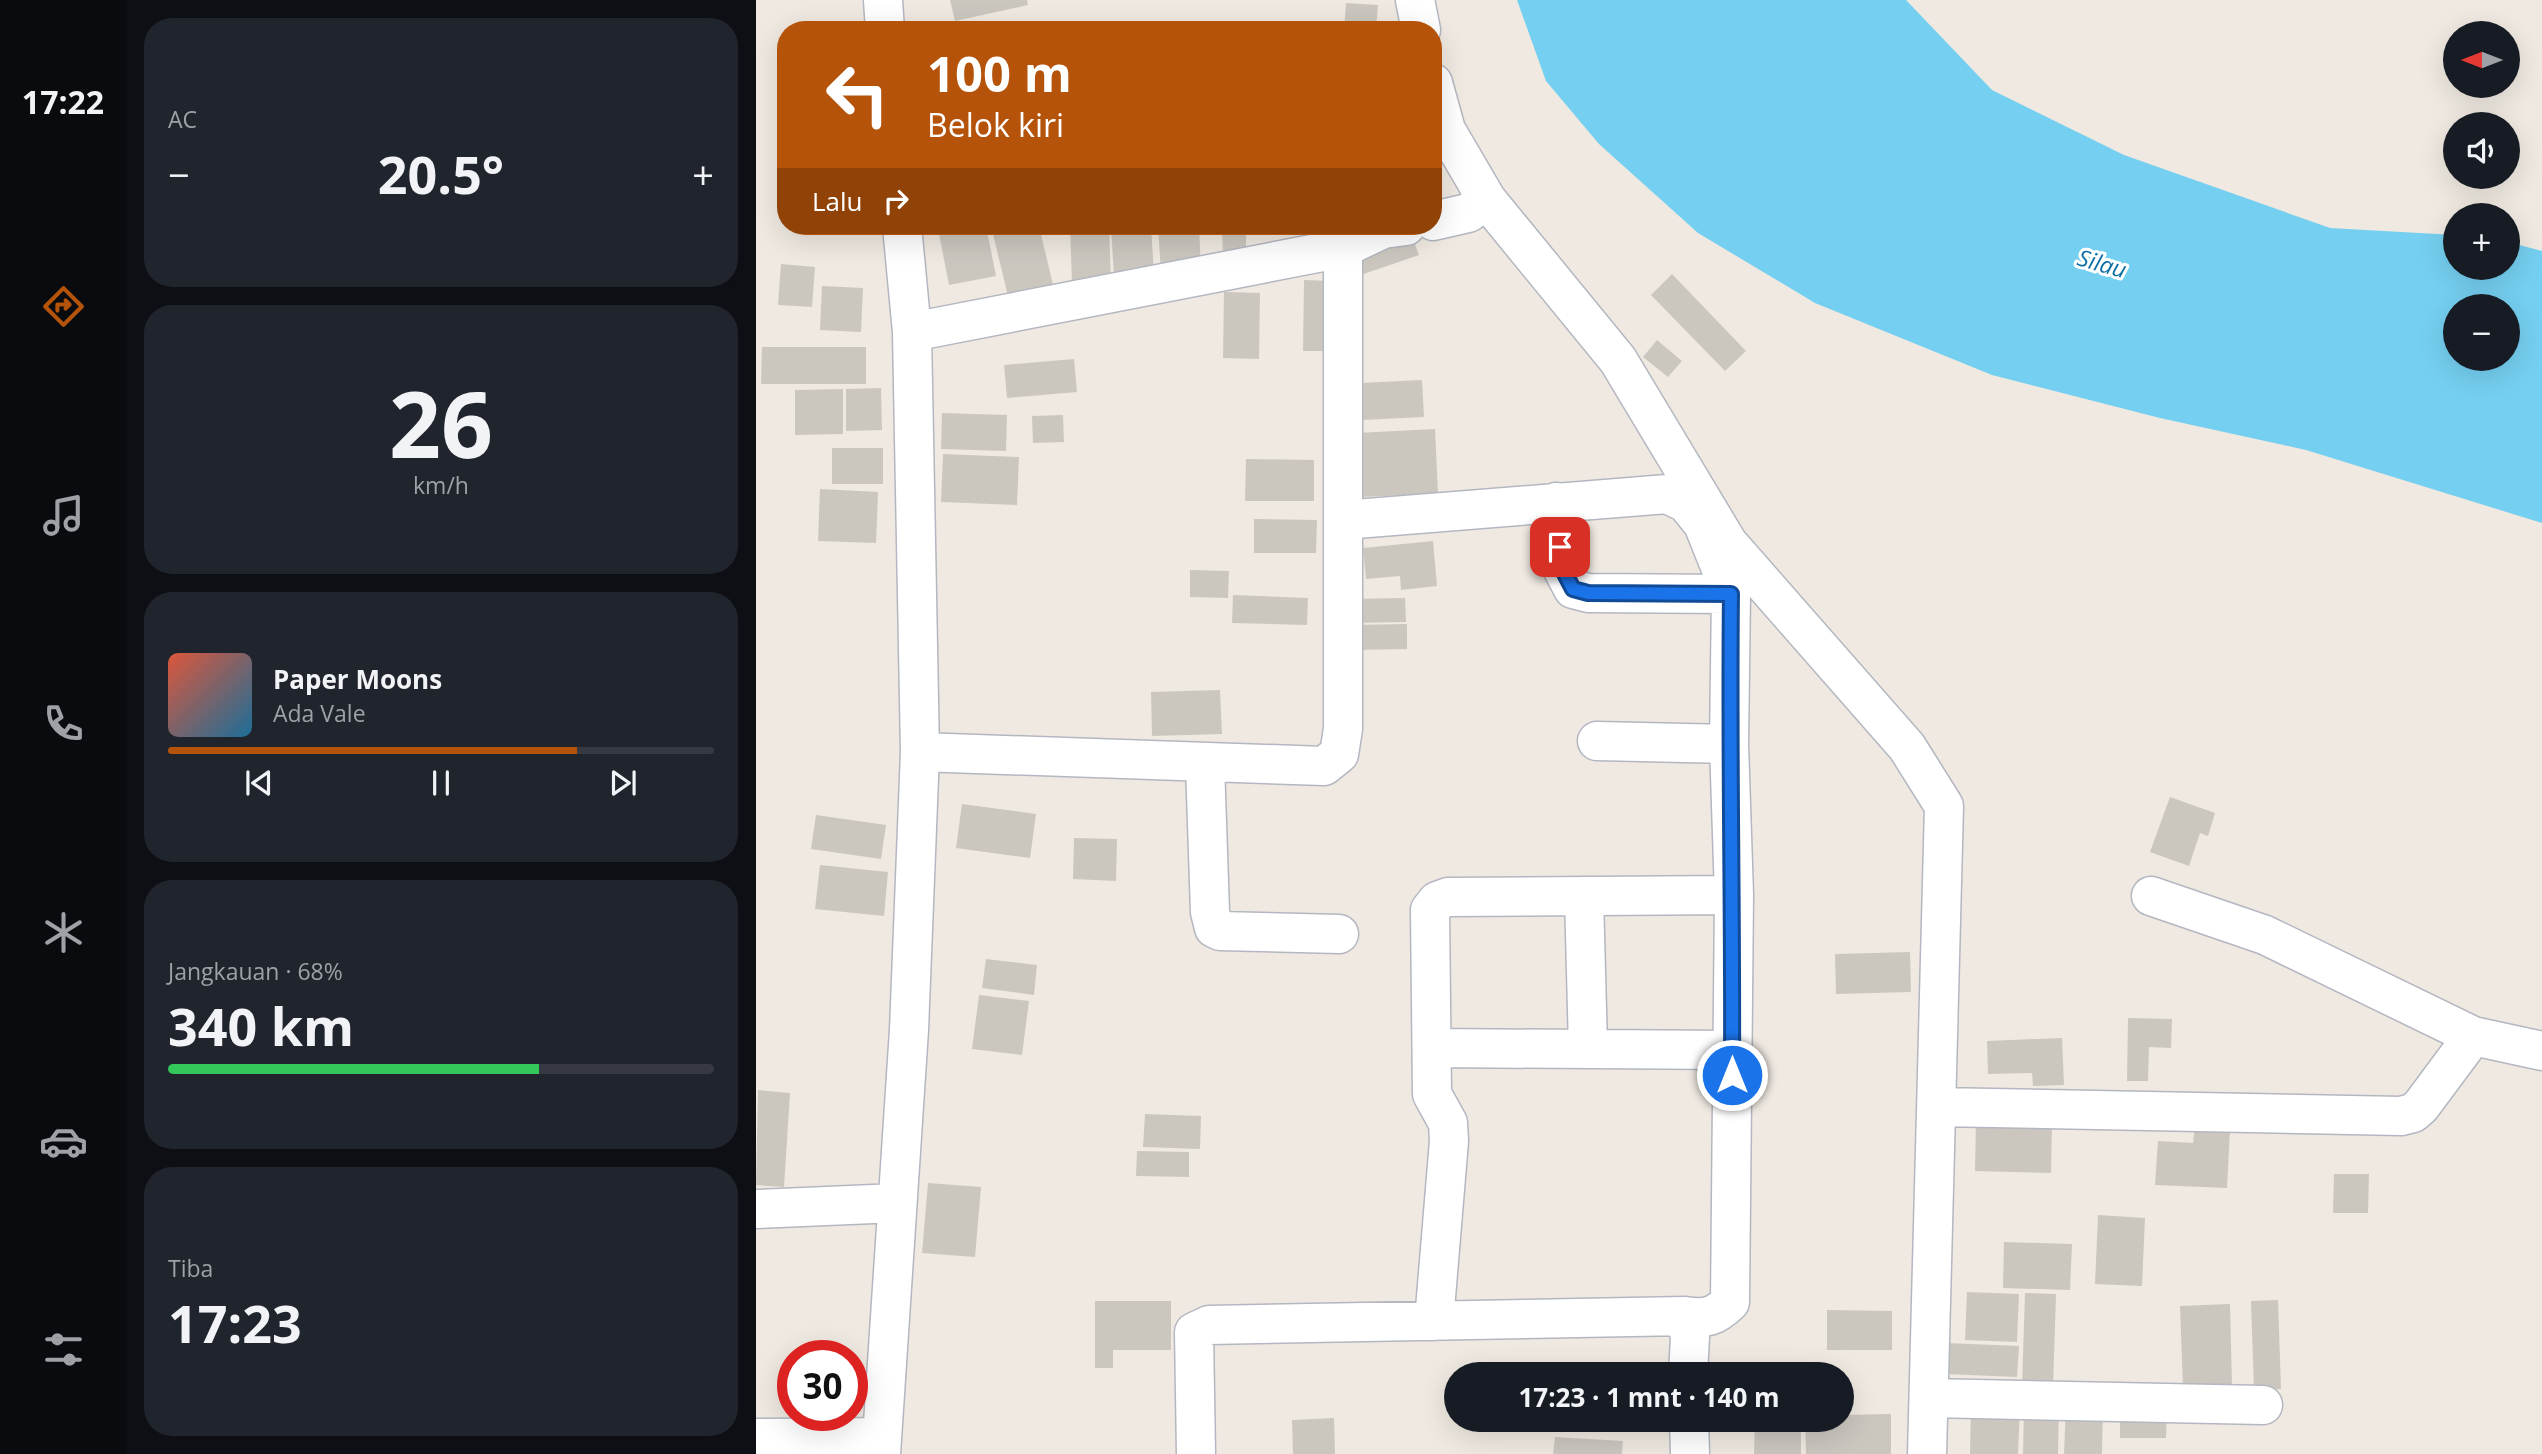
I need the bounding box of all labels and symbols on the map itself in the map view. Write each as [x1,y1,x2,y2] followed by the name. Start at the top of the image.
[2443,21,2520,98] north arrow
[2074,241,2130,285] water label: Silau
[1530,517,1590,577] pin
[1695,1038,1769,1112] position arrow
[777,1340,868,1431] speed limit sign: 30

